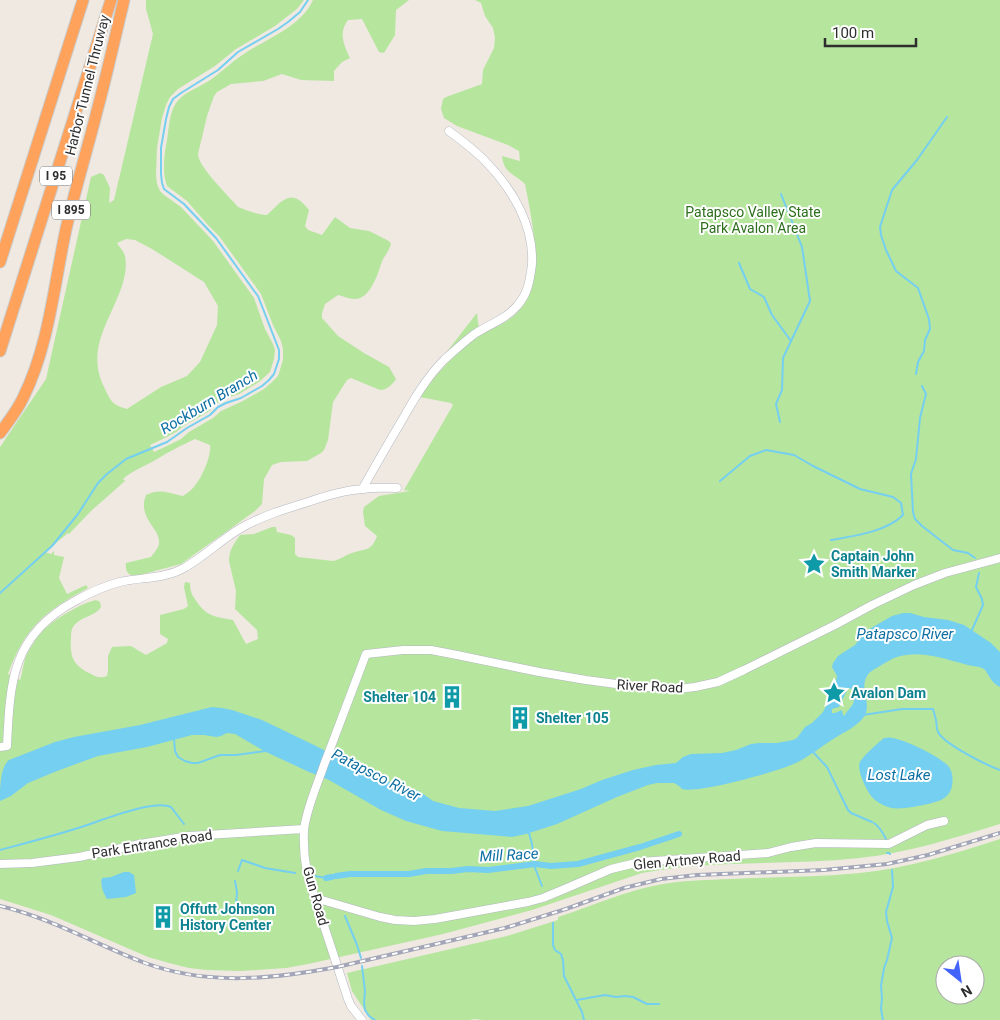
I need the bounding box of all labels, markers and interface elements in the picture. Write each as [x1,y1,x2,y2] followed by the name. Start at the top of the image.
[62,13,112,157] street label: Harbor Tunnel Thruway
[825,15,916,47] scale bar
[832,24,874,42] text: 100 m
[40,167,72,186] road number: I 95
[52,200,90,220] road number: I 895
[685,204,821,236] park label: Patapsco Valley State Park Avalon Area
[157,366,261,438] water label: Rockburn Branch
[831,548,916,580] place label: Captain John Smith Marker
[801,551,827,577] place icon: Captain John Smith Marker
[856,625,955,643] water label: Patapsco River
[616,676,684,696] street label: River Road
[821,680,847,706] place icon: Avalon Dam
[439,684,465,710] building icon: Shelter 104
[851,685,926,701] place label: Avalon Dam
[363,689,436,705] place label: Shelter 104
[507,705,533,731] building icon: Shelter 105
[536,710,609,726] place label: Shelter 105
[329,745,424,806] water label: Patapsco River
[868,766,931,784] water label: Lost Lake
[90,827,214,861] street label: Park Entrance Road
[479,844,539,866] water label: Mill Race
[633,847,741,873] street label: Glen Artney Road
[300,865,332,927] street label: Gun Road
[180,901,275,933] place label: Offutt Johnson History Center
[150,904,176,930] building icon: Offutt Johnson History Center
[935,955,985,1005] north arrow
[958,982,975,1001] text: N

